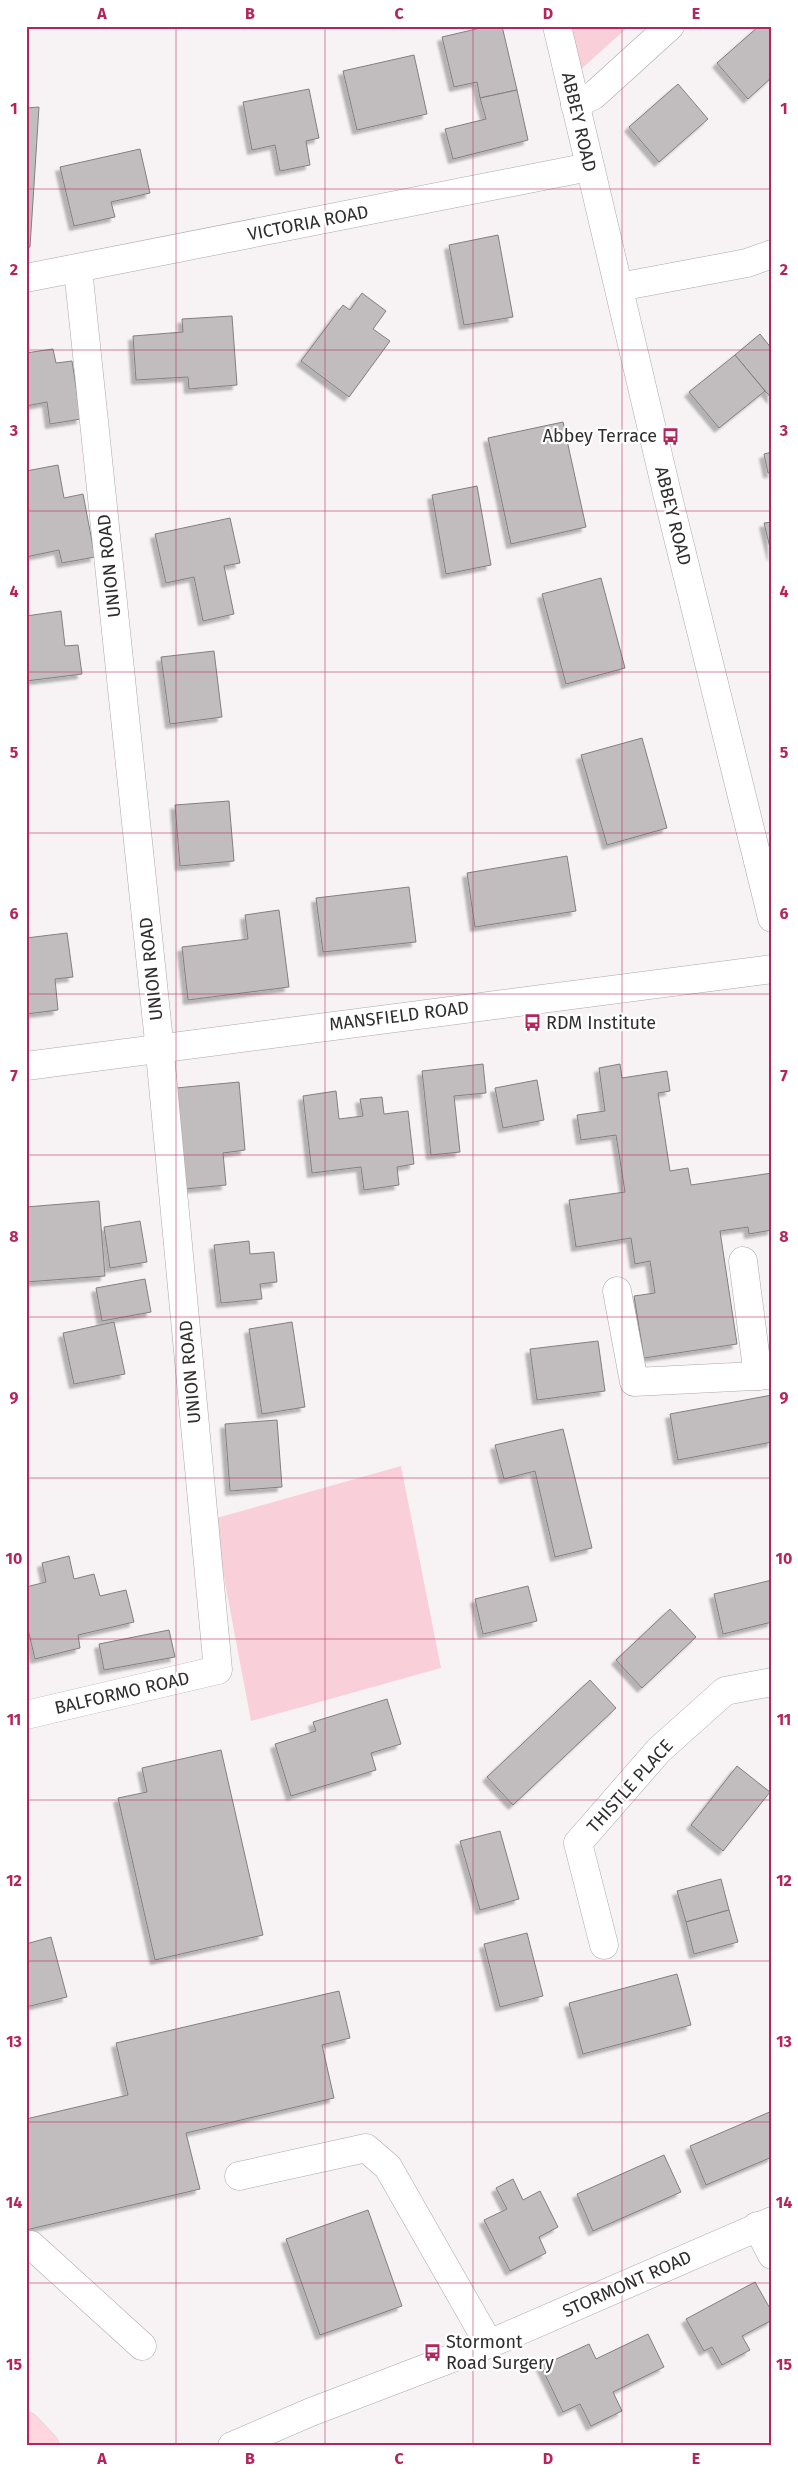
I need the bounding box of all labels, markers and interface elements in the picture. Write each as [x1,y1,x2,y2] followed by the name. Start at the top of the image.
[96,4,107,23] text: A
[245,4,255,23] text: B
[394,4,404,23] text: C
[543,4,553,23] text: D
[692,4,700,23] text: E
[557,70,601,174] street label: ABBEY ROAD
[10,99,18,118] text: 1
[780,99,788,118] text: 1
[246,201,370,245] street label: VICTORIA ROAD
[10,260,18,279] text: 2
[780,260,788,279] text: 2
[9,421,18,440] text: 3
[779,421,788,440] text: 3
[543,425,657,447] place label: Abbey Terrace
[661,426,681,446] bus stop icon: Abbey Terrace
[650,464,696,568] street label: ABBEY ROAD
[93,513,125,619] street label: UNION ROAD
[9,582,19,601] text: 4
[779,582,789,601] text: 4
[10,743,19,762] text: 5
[780,743,789,762] text: 5
[9,904,19,923] text: 6
[779,904,789,923] text: 6
[135,916,167,1022] street label: UNION ROAD
[328,997,470,1035] street label: MANSFIELD ROAD
[546,1012,656,1034] place label: RDM Institute
[522,1013,542,1033] bus stop icon: RDM Institute
[10,1066,18,1085] text: 7
[780,1066,788,1085] text: 7
[9,1227,19,1246] text: 8
[779,1227,789,1246] text: 8
[175,1319,205,1425] street label: UNION ROAD
[10,1388,19,1407] text: 9
[780,1388,789,1407] text: 9
[6,1549,22,1568] text: 10
[776,1549,792,1568] text: 10
[52,1667,192,1719] street label: BALFORMO ROAD
[7,1710,21,1729] text: 11
[777,1710,791,1729] text: 11
[582,1735,678,1837] street label: THISTLE PLACE
[6,1871,22,1890] text: 12
[776,1871,792,1890] text: 12
[6,2032,22,2051] text: 13
[776,2032,792,2051] text: 13
[6,2193,22,2212] text: 14
[776,2193,792,2212] text: 14
[559,2246,695,2322] street label: STORMONT ROAD
[446,2331,554,2374] place label: Stormont Road Surgery
[422,2342,442,2362] bus stop icon: Stormont Road Surgery
[6,2355,22,2374] text: 15
[776,2355,792,2374] text: 15
[96,2449,107,2468] text: A
[245,2449,255,2468] text: B
[394,2449,404,2468] text: C
[543,2449,553,2468] text: D
[692,2449,700,2468] text: E

